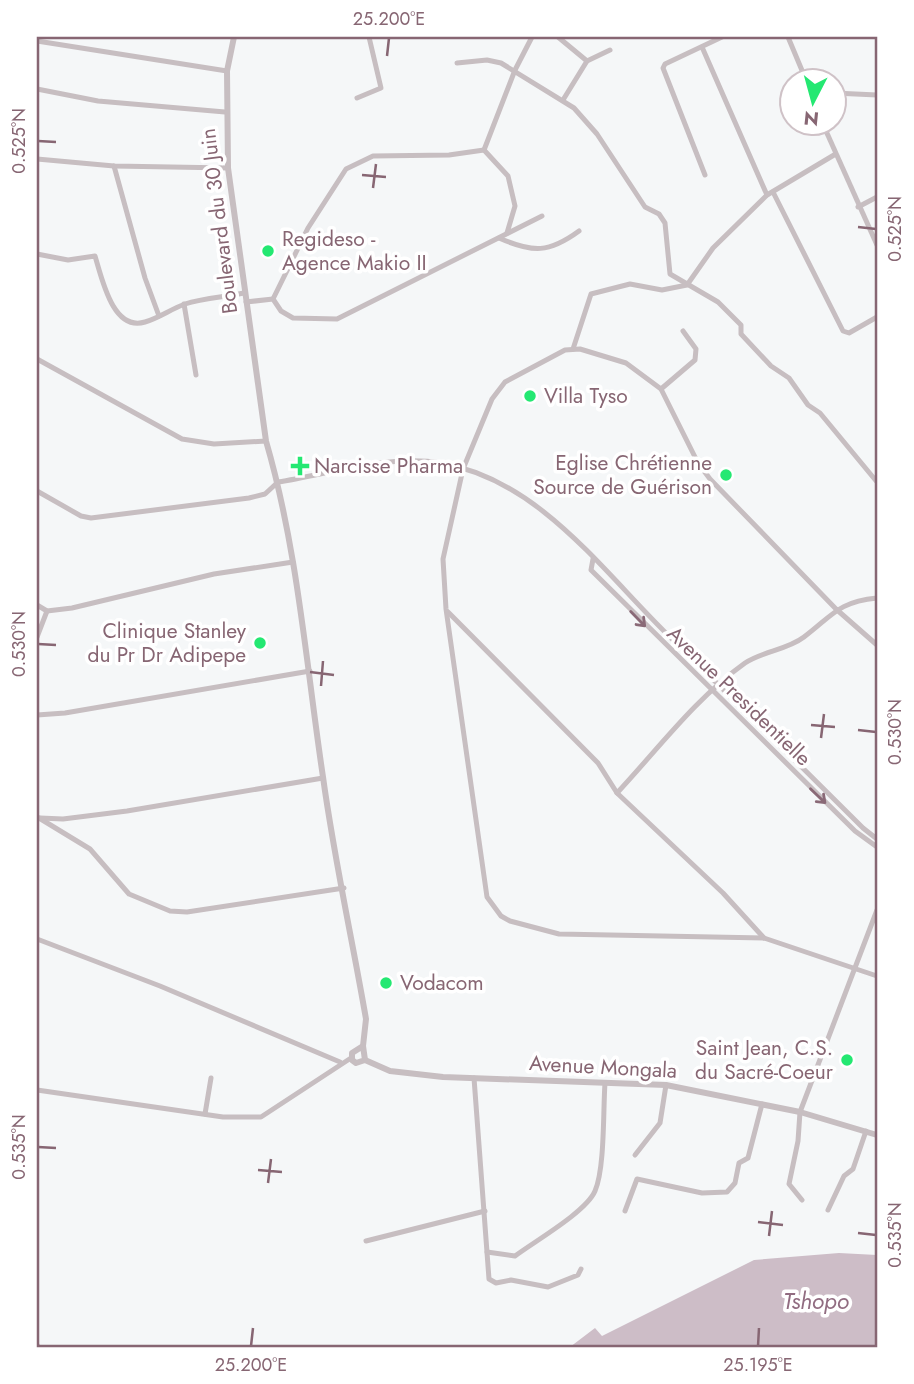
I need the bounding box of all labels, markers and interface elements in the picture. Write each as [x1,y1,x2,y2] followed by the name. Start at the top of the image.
[353,6,425,32] text: 25.200°E
[778,66,848,136] north arrow
[802,104,820,133] text: N
[6,108,32,174] text: 0.525°N
[193,127,245,315] street label: Boulevard du 30 Juin
[882,196,908,262] text: 0.525°N
[282,224,427,278] place label: Regideso - Agence Makio II
[260,243,276,259] marker: Regideso - Agence Makio II
[544,381,628,411] place label: Villa Tyso
[522,388,538,404] marker: Villa Tyso
[533,448,712,502] place label: Eglise Chrétienne Source de Guérison
[314,451,463,481] place label: Narcisse Pharma
[292,458,308,474] marker: Narcisse Pharma
[718,467,734,483] marker: Eglise Chrétienne Source de Guérison
[630,610,647,627] one-way arrow
[6,611,32,677] text: 0.530°N
[87,616,247,670] place label: Clinique Stanley du Pr Dr Adipepe
[660,619,818,773] street label: Avenue Presidentielle
[252,635,268,651] marker: Clinique Stanley du Pr Dr Adipepe
[882,699,908,765] text: 0.530°N
[809,787,826,804] one-way arrow
[400,968,484,998] place label: Vodacom
[378,975,394,991] marker: Vodacom
[695,1033,834,1087] place label: Saint Jean, C.S. du Sacré-Coeur
[528,1048,678,1086] street label: Avenue Mongala
[839,1052,855,1068] marker: Saint Jean, C.S. du Sacré-Coeur
[6,1114,32,1180] text: 0.535°N
[882,1202,908,1268] text: 0.535°N
[783,1284,850,1318] water label: Tshopo
[215,1352,287,1378] text: 25.200°E
[723,1352,793,1378] text: 25.195°E

